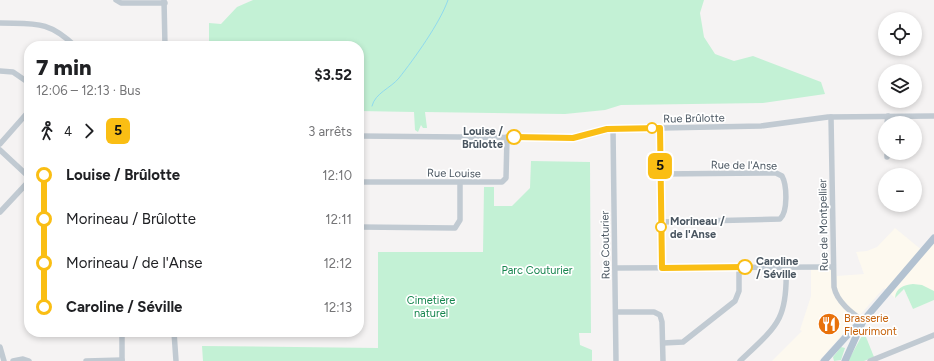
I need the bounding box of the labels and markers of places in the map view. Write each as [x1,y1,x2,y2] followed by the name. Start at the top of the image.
[646,122,658,134] unlabelled marker
[462,125,503,151] place label: Louise / Brûlotte
[506,129,522,145] marker: Louise / Brûlotte
[670,215,725,241] place label: Morineau / de l'Anse
[655,221,667,233] marker: Morineau / de l'Anse
[756,255,798,281] place label: Caroline / Séville
[737,259,753,275] marker: Caroline / Séville
[816,311,842,337] restaurant icon: Brasserie Fleurimont
[844,312,897,338] place label: Brasserie Fleurimont

